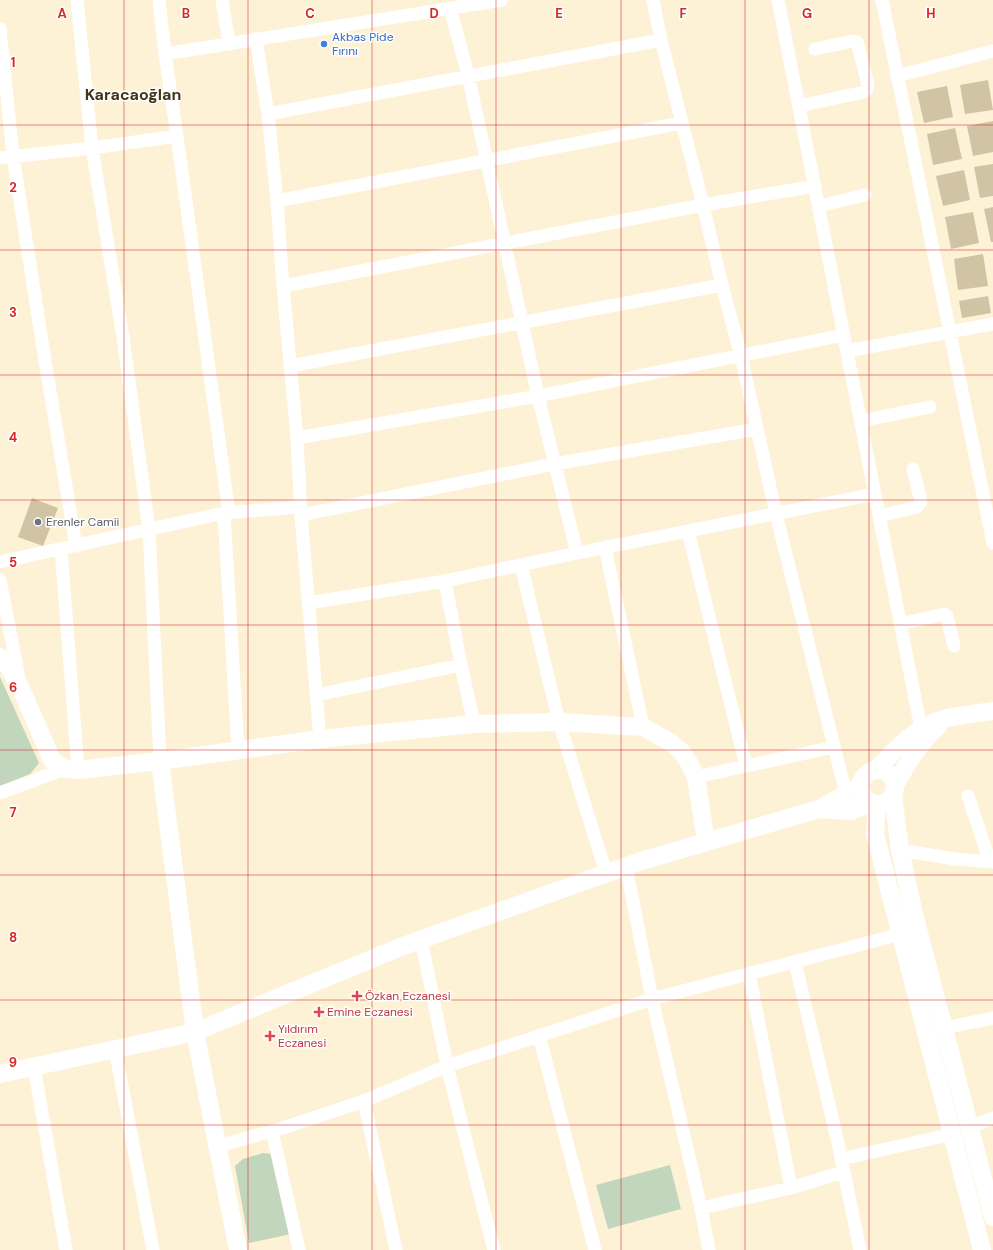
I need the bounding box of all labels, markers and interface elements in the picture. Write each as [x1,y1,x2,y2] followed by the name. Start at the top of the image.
[57,5,67,22] text: A
[182,5,190,22] text: B
[305,5,315,22] text: C
[429,5,439,22] text: D
[555,5,563,22] text: E
[679,5,687,22] text: F
[802,5,812,22] text: G
[926,5,936,22] text: H
[332,29,394,59] place label: Akbas Pide Fırını
[319,39,329,49] marker: Akbas Pide Fırını
[11,54,15,71] text: 1
[85,84,181,105] district label: Karacaoğlan
[9,179,17,196] text: 2
[9,304,17,321] text: 3
[9,429,17,446] text: 4
[46,514,120,530] place label: Erenler Camii
[33,517,43,527] marker: Erenler Camii
[9,554,17,571] text: 5
[9,679,17,696] text: 6
[10,804,17,821] text: 7
[9,929,17,946] text: 8
[365,988,451,1004] place label: Özkan Eczanesi
[352,991,362,1001] marker: Özkan Eczanesi
[327,1004,413,1020] place label: Emine Eczanesi
[314,1007,324,1017] marker: Emine Eczanesi
[278,1021,326,1051] place label: Yıldırım Eczanesi
[265,1031,275,1041] marker: Yıldırım Eczanesi
[9,1054,17,1071] text: 9

